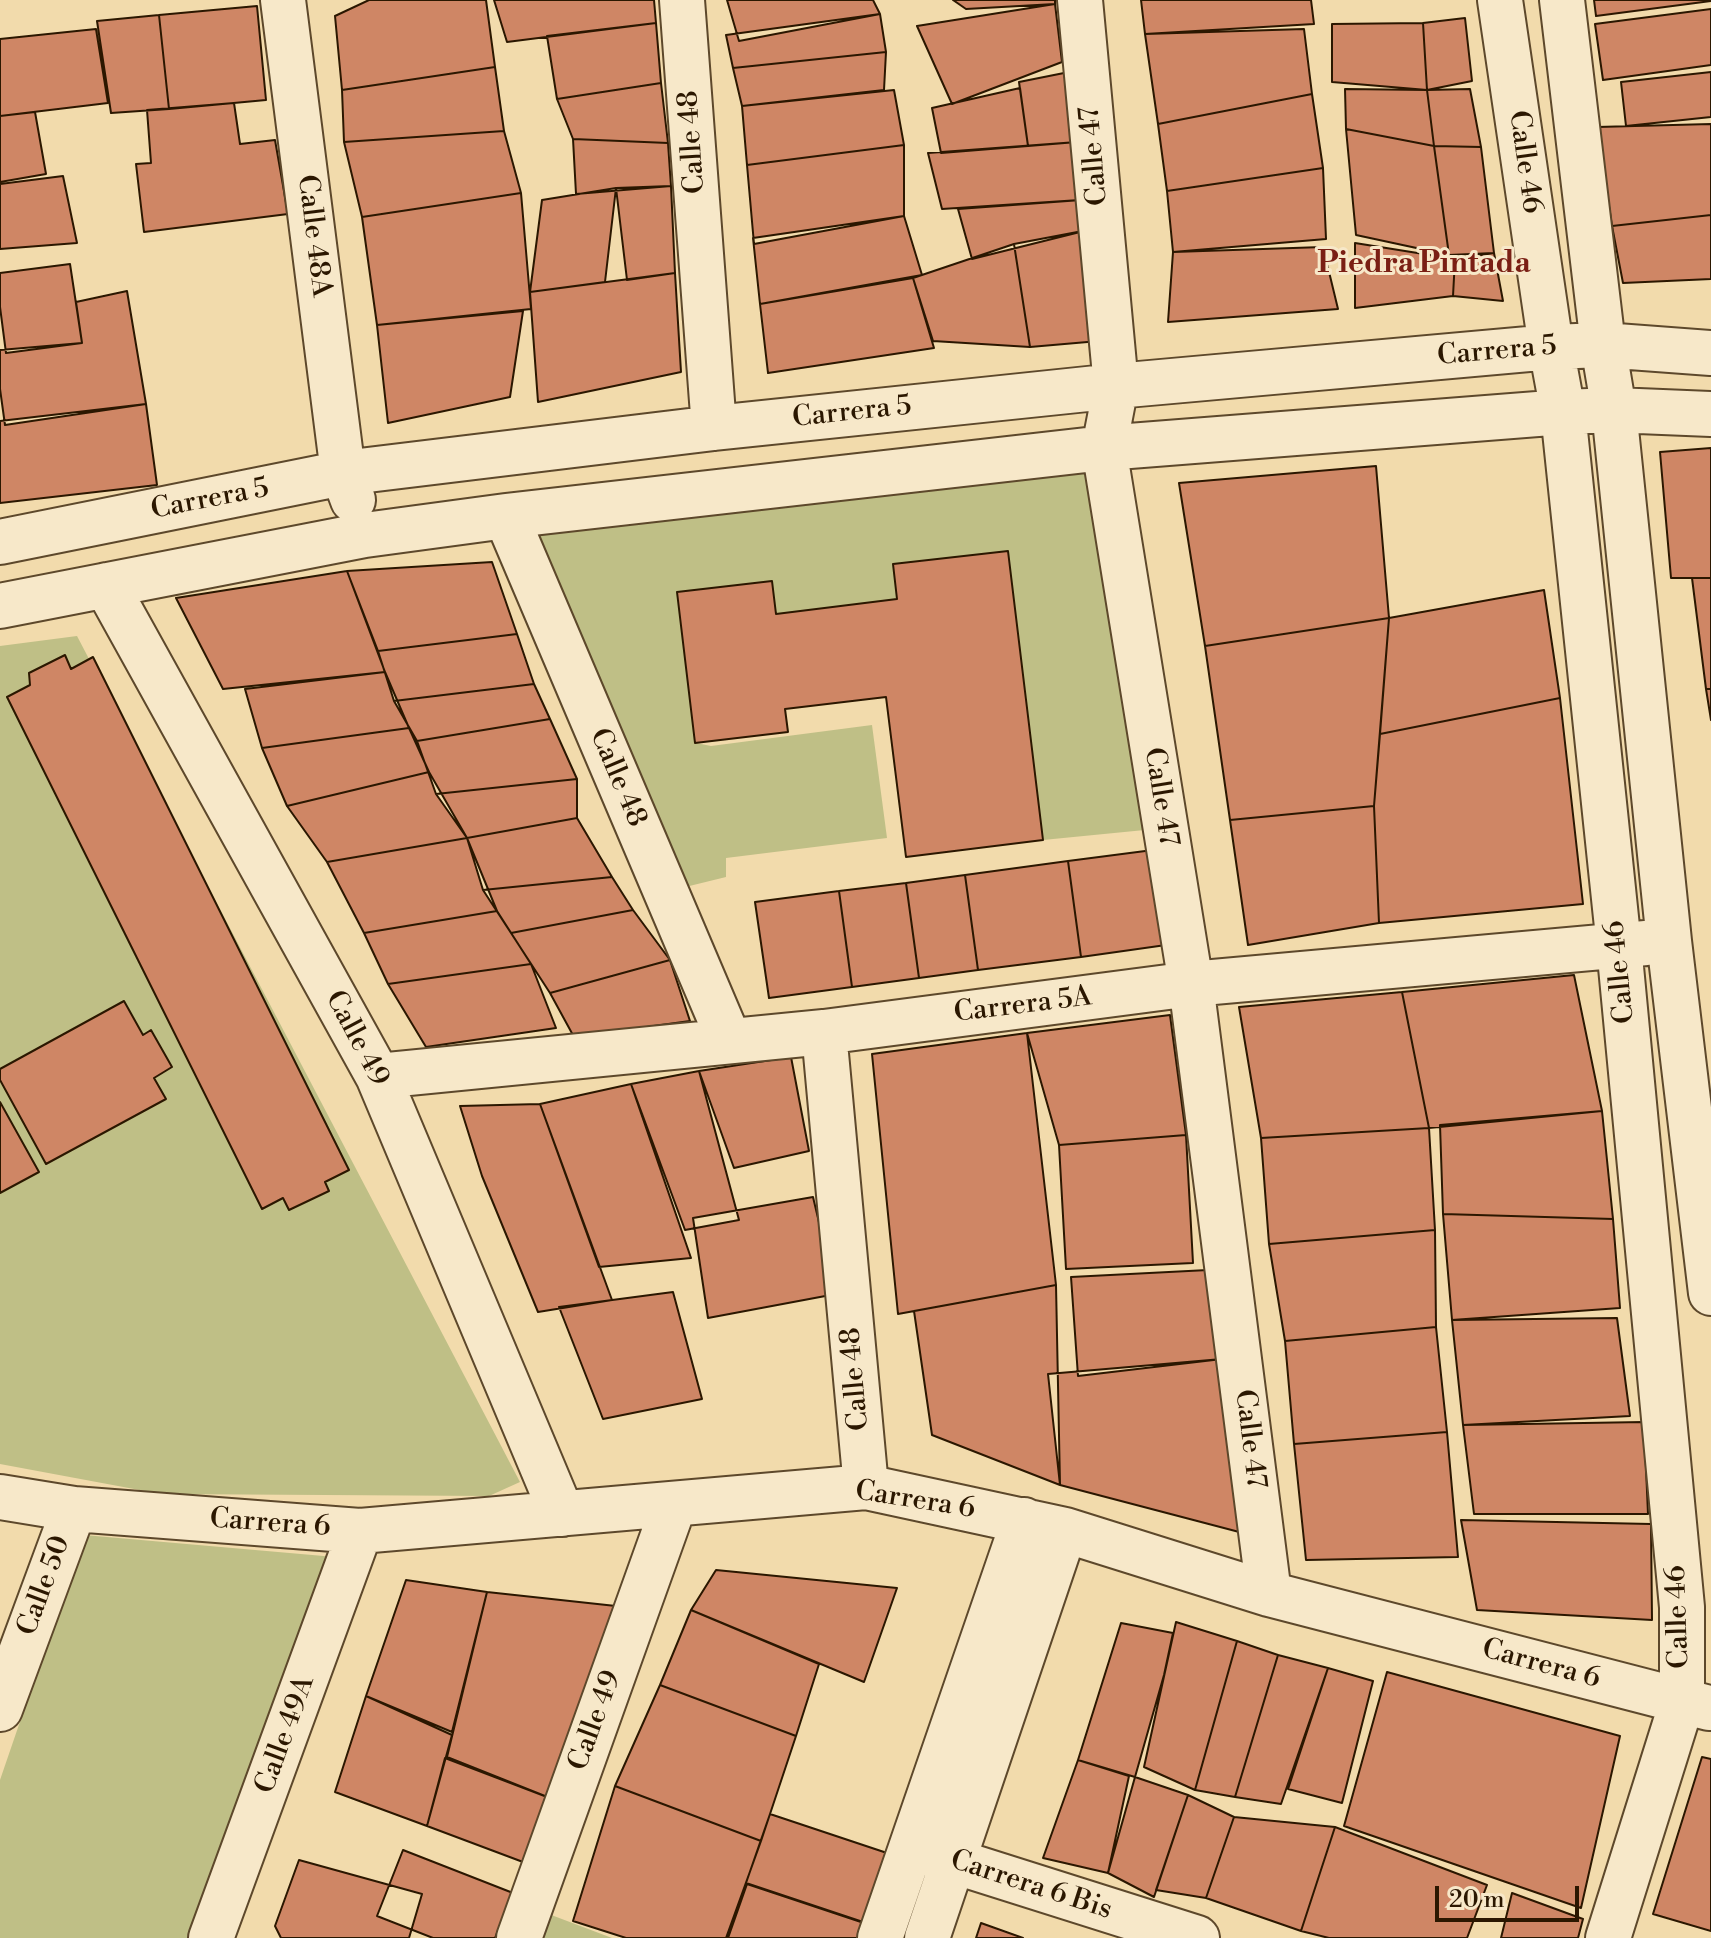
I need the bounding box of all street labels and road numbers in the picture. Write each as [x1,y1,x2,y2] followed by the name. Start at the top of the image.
[673,89,713,195] street label: Calle 48
[1074,105,1116,207] street label: Calle 47
[1500,108,1548,216] street label: Calle 46
[289,173,337,299] street label: Calle 48A
[1436,330,1558,374] street label: Carrera 5
[791,390,913,436] street label: Carrera 5
[148,472,272,528] street label: Carrera 5
[581,724,653,832] street label: Calle 48
[1136,745,1184,849] street label: Calle 47
[1599,919,1643,1025] street label: Calle 46
[952,981,1094,1031] street label: Carrera 5A
[317,985,395,1093] street label: Calle 49
[835,1326,877,1432] street label: Calle 48
[1226,1388,1272,1490] street label: Calle 47
[853,1475,977,1527] street label: Carrera 6
[208,1503,332,1545] street label: Carrera 6
[11,1531,79,1641] street label: Calle 50
[1660,1565,1698,1669] street label: Calle 46
[1478,1633,1604,1697] street label: Carrera 6
[563,1667,629,1775] street label: Calle 49
[249,1672,323,1798] street label: Calle 49A
[946,1844,1116,1928] street label: Carrera 6 Bis

